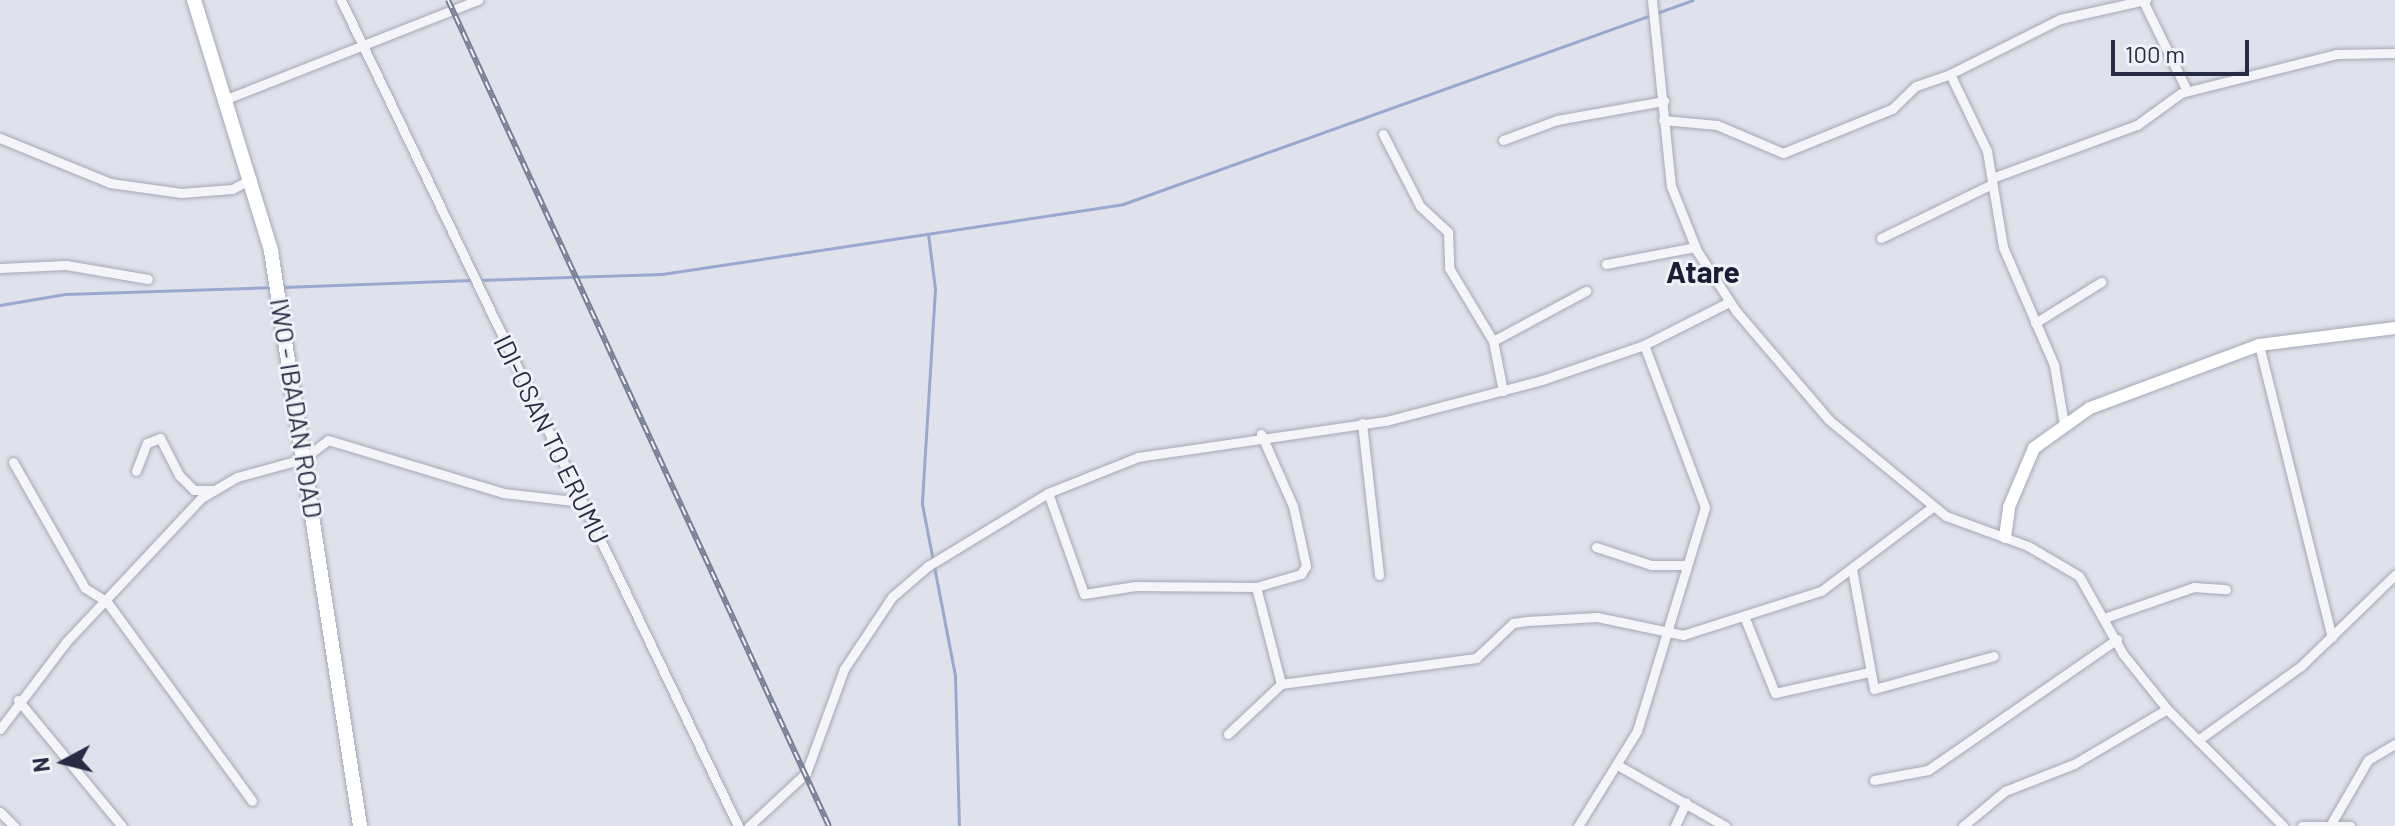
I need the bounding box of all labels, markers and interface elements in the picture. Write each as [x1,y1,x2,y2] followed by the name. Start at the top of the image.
[2115,24,2253,74] scale bar
[2125,39,2185,68] text: 100 m
[1666,253,1740,289] district label: Atare
[264,296,330,520] street label: IWO - IBADAN ROAD
[488,329,616,549] street label: IDI-OSAN TO ERUMU
[24,722,104,802] north arrow
[26,756,54,774] text: N

